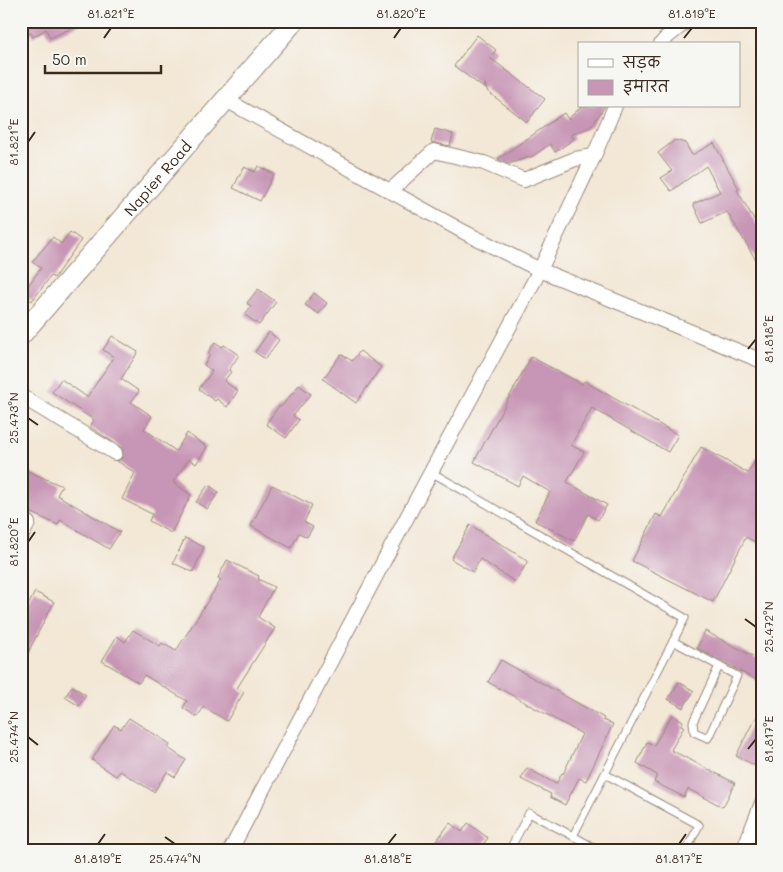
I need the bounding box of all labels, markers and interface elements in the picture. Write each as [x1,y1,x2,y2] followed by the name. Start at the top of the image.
[88,5,135,21] text: 81.821°E
[376,5,426,21] text: 81.820°E
[668,5,716,21] text: 81.819°E
[45,42,161,74] scale bar
[578,42,740,108] legend
[52,49,87,69] text: 50 m
[622,52,661,73] text: सड़क
[623,76,670,96] text: इमारत
[5,118,21,165] text: 81.821°E
[119,136,196,220] street label: Napier Road
[760,315,776,363] text: 81.818°E
[5,392,21,444] text: 25.473°N
[5,517,21,567] text: 81.820°E
[760,601,776,653] text: 25.472°N
[5,711,21,763] text: 25.474°N
[760,715,776,762] text: 81.817°E
[74,850,122,866] text: 81.819°E
[149,850,201,866] text: 25.474°N
[364,850,412,866] text: 81.818°E
[656,850,703,866] text: 81.817°E

